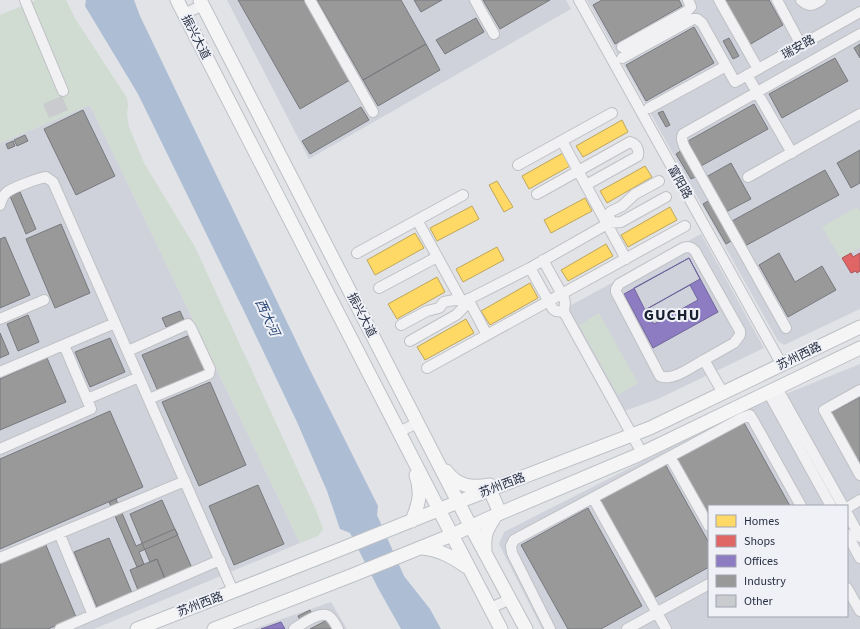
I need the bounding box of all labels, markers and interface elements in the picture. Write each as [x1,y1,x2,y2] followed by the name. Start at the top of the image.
[177,12,214,62] street label: 振兴大道
[778,31,818,64] street label: 瑞安路
[663,162,696,202] street label: 富阳路
[343,290,380,340] street label: 振兴大道
[251,296,285,342] water label: 西大河
[644,304,700,326] district label: GUCHU
[774,338,825,375] street label: 苏州西路
[477,469,528,502] street label: 苏州西路
[708,505,848,617] legend
[744,513,779,530] text: Homes
[744,533,775,550] text: Shops
[744,553,778,570] text: Offices
[744,573,786,590] text: Industry
[175,588,226,621] street label: 苏州西路
[744,593,774,610] text: Other

